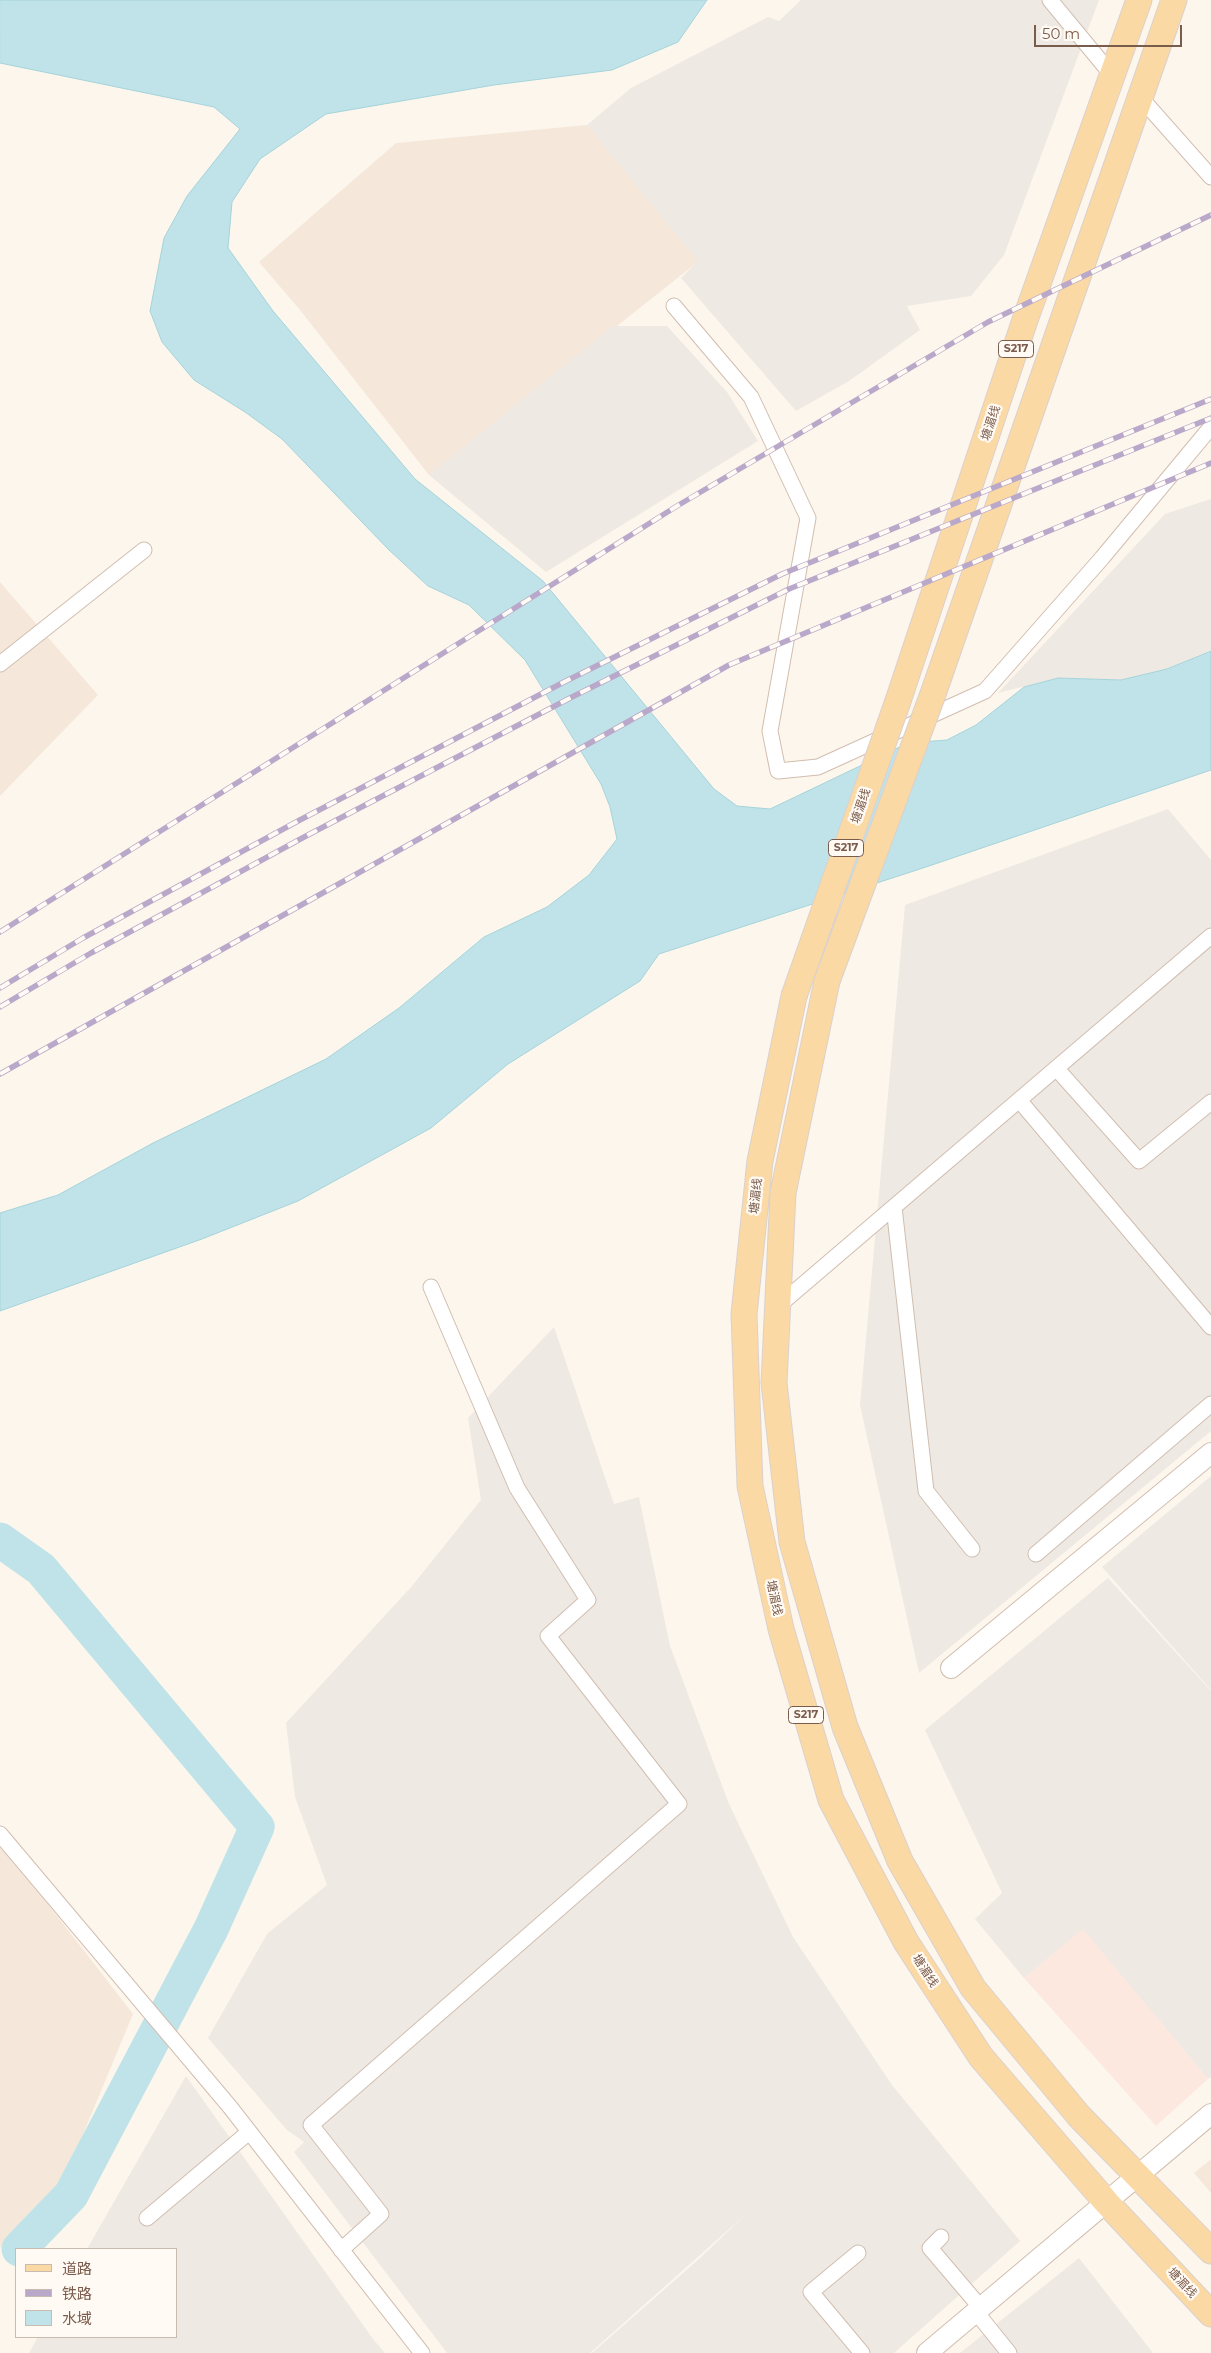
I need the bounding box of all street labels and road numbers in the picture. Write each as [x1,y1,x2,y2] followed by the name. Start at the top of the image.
[998,340,1034,358] road number: S217
[979,404,1003,442] street label: 塘湄线
[848,787,874,825] street label: 塘湄线
[828,840,864,856] road number: S217
[747,1177,765,1215] street label: 塘湄线
[763,1579,785,1617] street label: 塘湄线
[788,1706,824,1724] road number: S217
[909,1952,941,1990] street label: 塘湄线
[1164,2265,1200,2301] street label: 塘湄线

